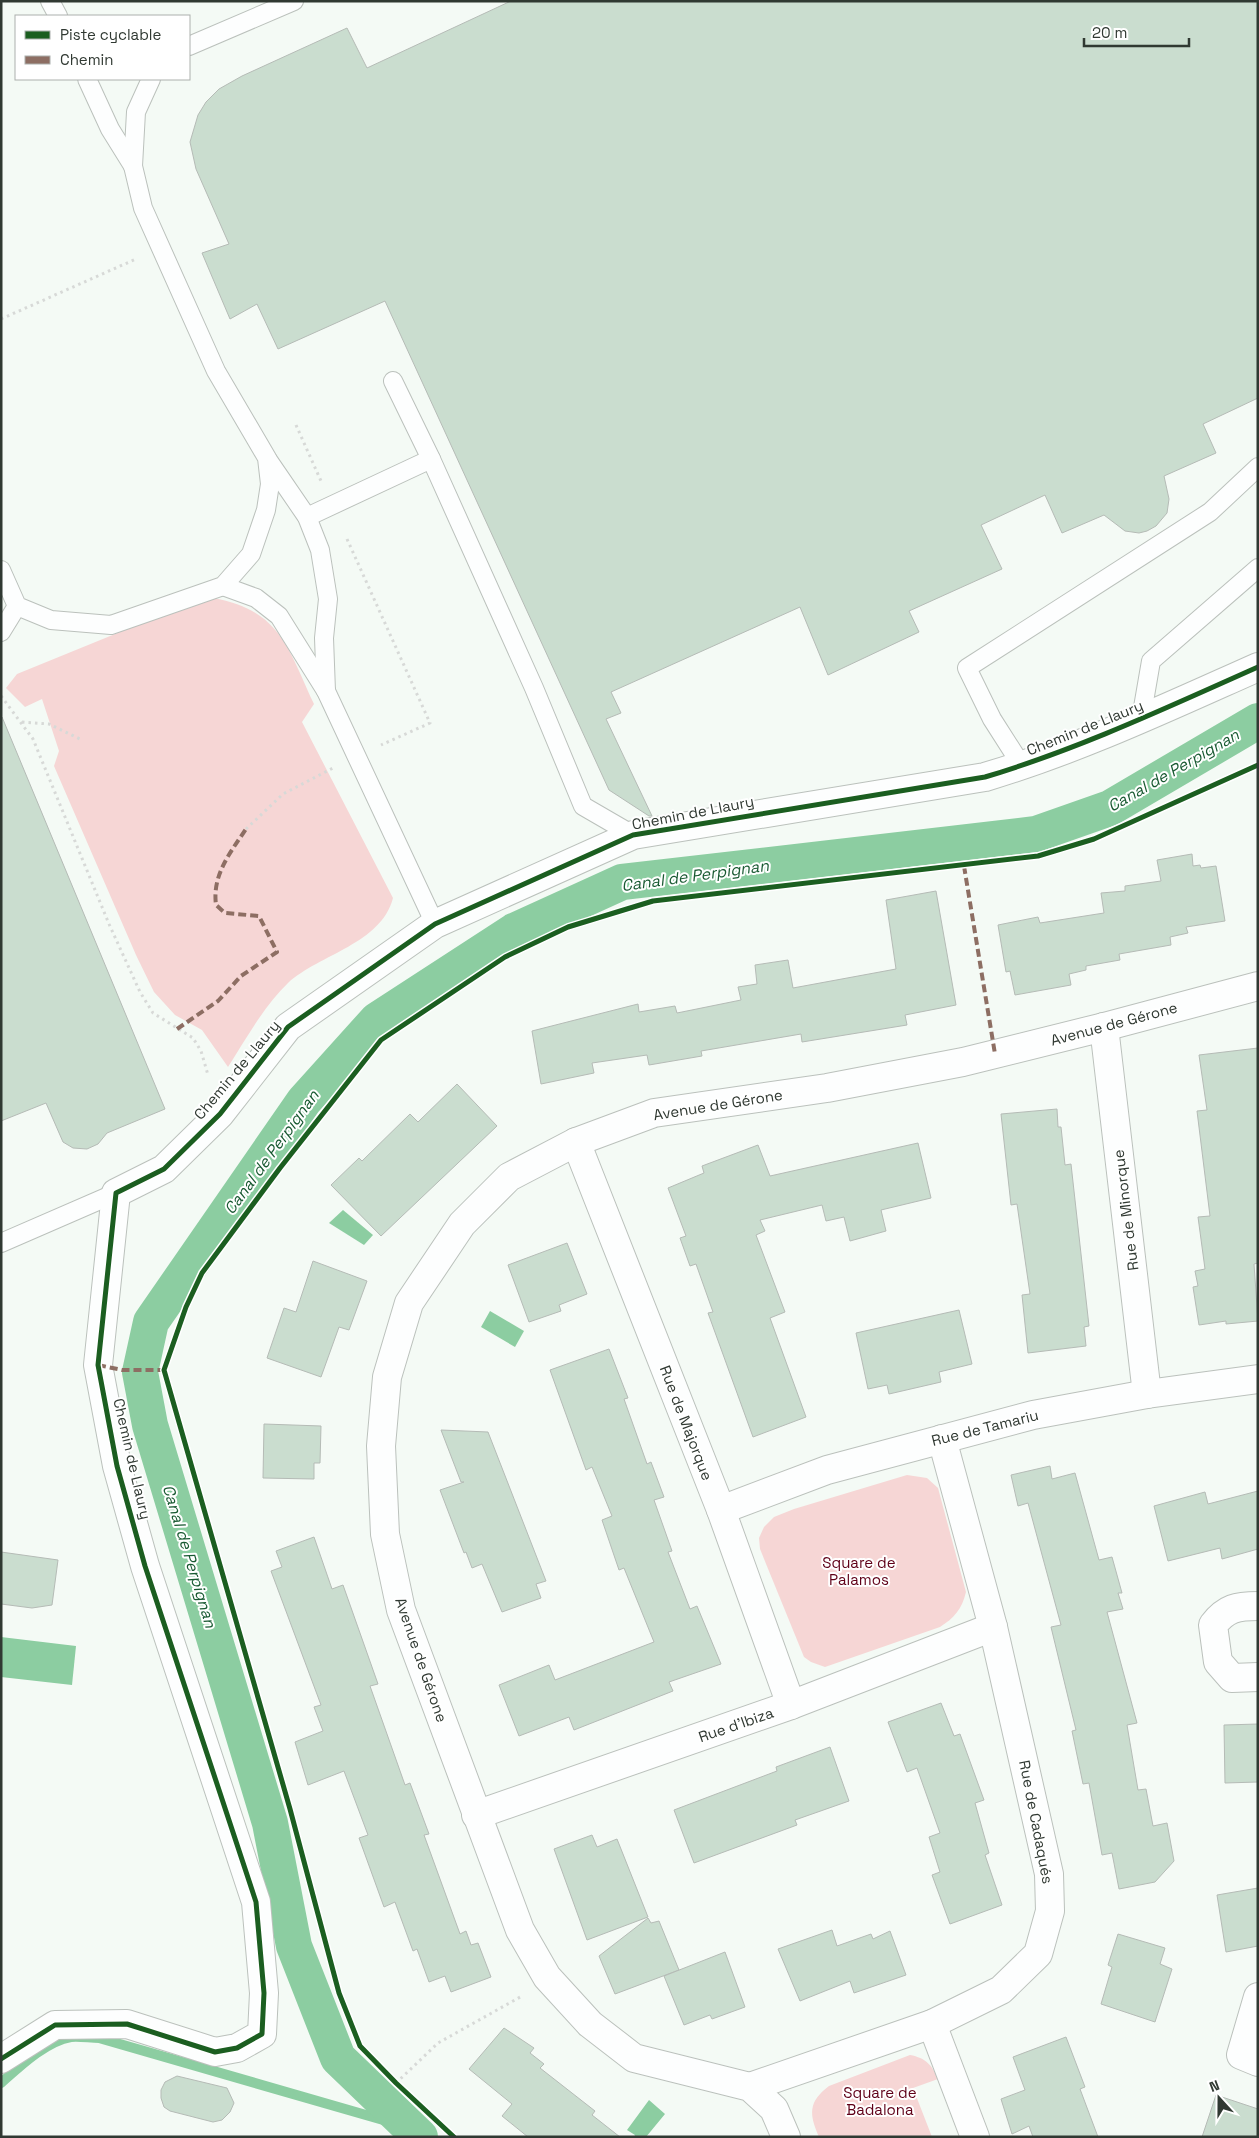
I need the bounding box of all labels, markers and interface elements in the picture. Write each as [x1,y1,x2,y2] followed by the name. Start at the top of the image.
[15,15,190,80] legend
[1084,15,1189,47] scale bar
[1092,23,1127,42] text: 20 m
[60,25,162,44] text: Piste cyclable
[60,50,113,69] text: Chemin
[1024,695,1146,760] street label: Chemin de Llaury
[1104,724,1244,817] water label: Canal de Perpignan
[630,791,756,834] street label: Chemin de Llaury
[620,855,771,896] water label: Canal de Perpignan
[1048,997,1180,1050] street label: Avenue de Gérone
[189,1016,284,1123] street label: Chemin de Llaury
[219,1085,324,1219] water label: Canal de Perpignan
[652,1085,784,1124] street label: Avenue de Gérone
[1109,1148,1142,1272] street label: Rue de Minorque
[656,1363,717,1483] street label: Rue de Majorque
[109,1396,156,1521] street label: Chemin de Llaury
[929,1405,1040,1450] street label: Rue de Tamariu
[158,1482,222,1631] water label: Canal de Perpignan
[822,1553,896,1589] park label: Square de Palamos
[391,1595,452,1725] street label: Avenue de Gérone
[696,1703,776,1746] street label: Rue d'Ibiza
[1015,1758,1058,1885] street label: Rue de Cadaqués
[1194,2073,1244,2123] north arrow
[1207,2076,1222,2096] text: N
[843,2083,917,2119] park label: Square de Badalona

